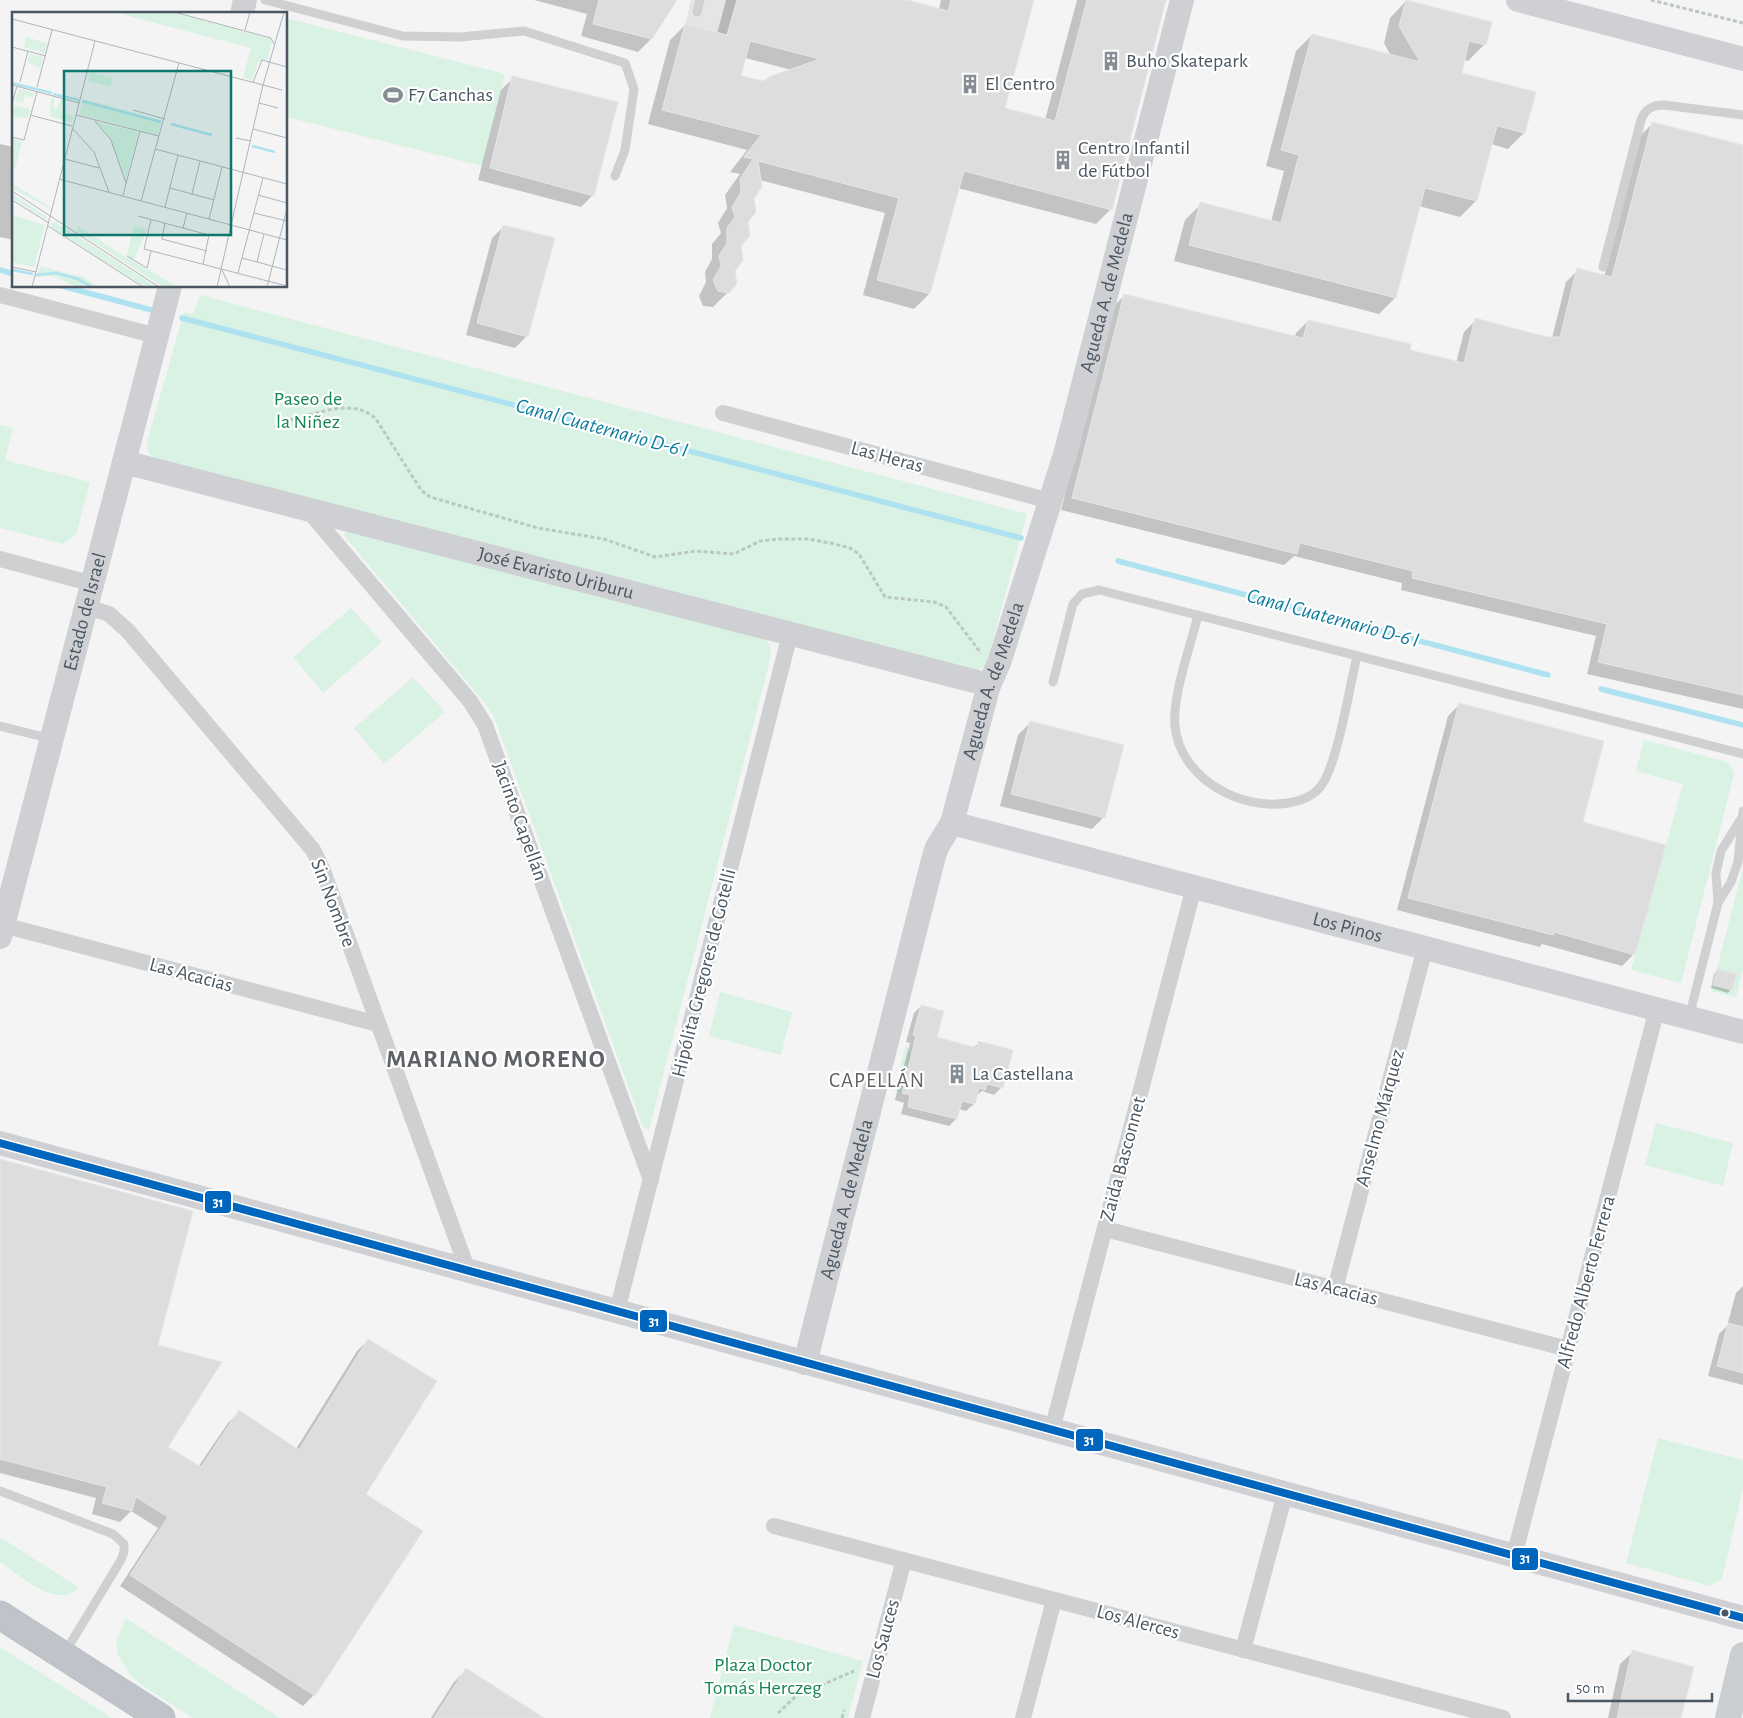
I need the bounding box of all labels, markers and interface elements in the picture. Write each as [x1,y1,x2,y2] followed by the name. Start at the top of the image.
[12,12,288,288] inset map
[1100,50,1122,72] building icon: Buho Skatepark
[1126,51,1248,71] place label: Buho Skatepark
[959,73,981,95] building icon: El Centro
[985,74,1055,94] place label: El Centro
[382,84,404,106] sports icon: F7 Canchas
[408,85,493,105] place label: F7 Canchas
[1078,138,1190,181] place label: Centro Infantil de Fútbol
[1052,149,1074,171] building icon: Centro Infantil de Fútbol
[1077,210,1137,375] street label: Agueda A. de Medela
[274,389,342,432] park label: Paseo de la Niñez
[514,395,690,461] water label: Canal Cuaternario D-6 I
[849,438,925,476] street label: Las Heras
[476,544,636,603] street label: José Evaristo Uriburu
[60,551,110,673] street label: Estado de Israel
[1245,585,1421,651] water label: Canal Cuaternario D-6 I
[959,600,1028,762] street label: Agueda A. de Medela
[489,759,551,883] street label: Jacinto Capellán
[307,856,359,950] street label: Sin Nombre
[668,867,740,1079] street label: Hipólita Gregores de Gotelli
[1310,909,1385,946] street label: Los Pinos
[147,954,235,996] street label: Las Acacias
[386,1047,606,1072] district label: MARIANO MORENO
[1352,1047,1408,1189] street label: Anselmo Márquez
[946,1063,968,1085] building icon: La Castellana
[972,1064,1074,1084] place label: La Castellana
[829,1068,925,1091] district label: CAPELLÁN
[1097,1094,1149,1224] street label: Zaida Basconnet
[817,1117,877,1281] street label: Agueda A. de Medela
[204,1190,232,1214] line badge: 31
[1553,1193,1619,1371] street label: Alfredo Alberto Ferrera
[212,1196,224,1210] text: 31
[1292,1269,1380,1309] street label: Las Acacias
[639,1309,668,1333] line badge: 31
[648,1315,660,1329] text: 31
[1075,1428,1104,1452] line badge: 31
[1083,1434,1095,1448] text: 31
[1511,1547,1539,1571] line badge: 31
[1519,1552,1531,1566] text: 31
[863,1597,903,1681] street label: Los Sauces
[1094,1601,1182,1643] street label: Los Alerces
[1720,1608,1730,1618] unlabelled marker
[704,1655,822,1698] park label: Plaza Doctor Tomás Herczeg
[1568,1670,1712,1702] scale bar
[1576,1681,1605,1696] text: 50 m

